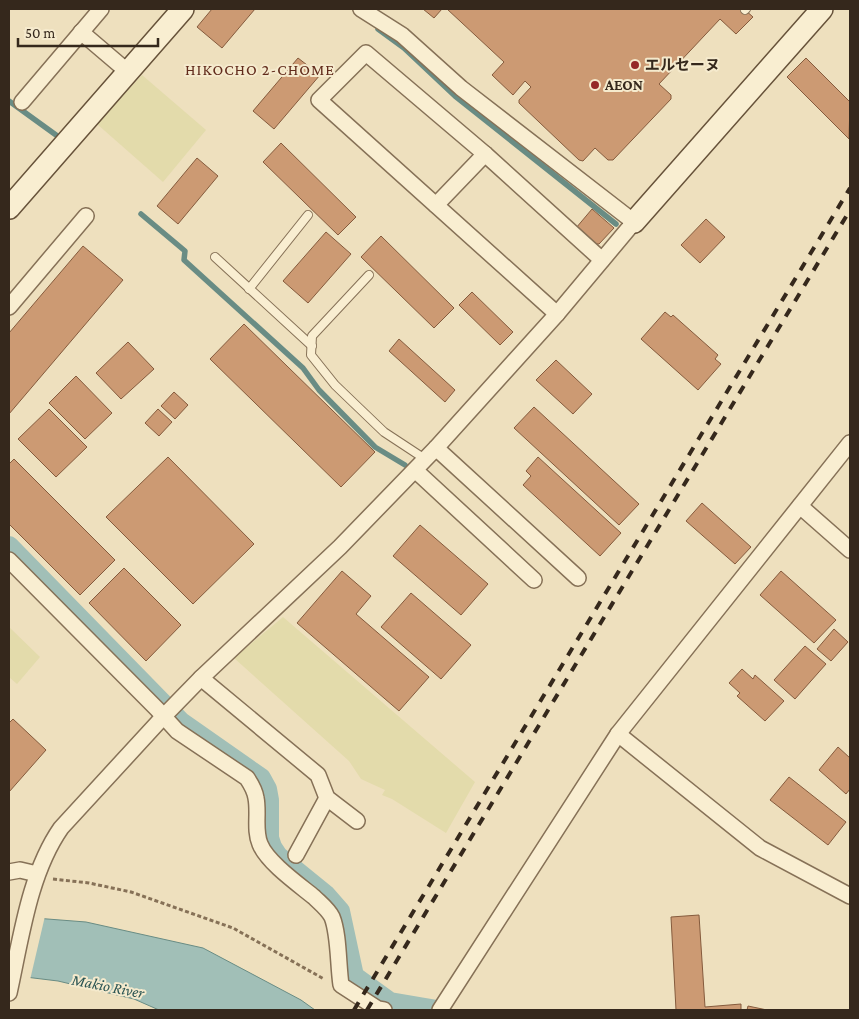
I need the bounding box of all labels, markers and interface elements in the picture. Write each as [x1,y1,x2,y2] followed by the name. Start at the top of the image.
[18,15,158,47] scale bar
[25,25,55,41] text: 50 m
[645,57,720,73] place label: エルセーヌ
[629,59,641,71] marker: エルセーヌ
[185,61,335,78] district label: HIKOCHO 2-CHOME
[604,77,643,93] place label: AEON
[589,79,601,91] marker: AEON
[69,970,146,1001] water label: Makio River

